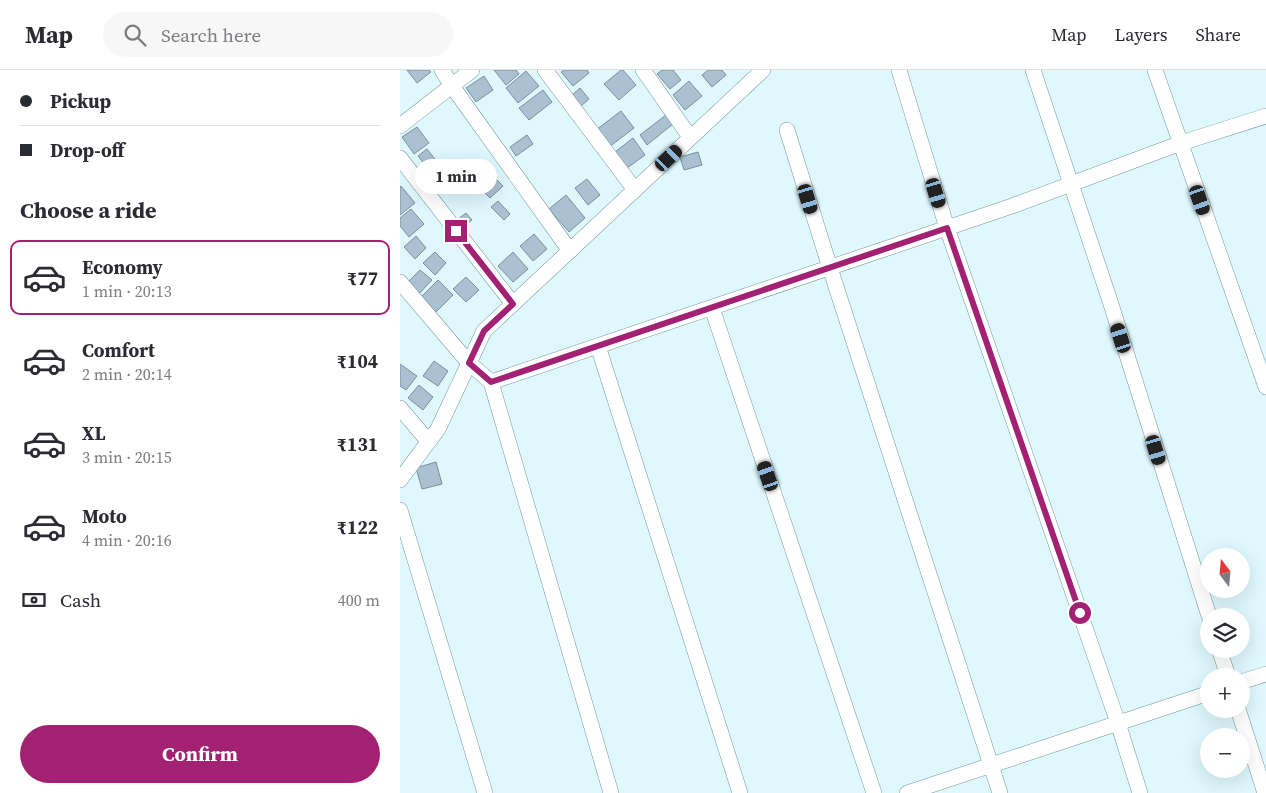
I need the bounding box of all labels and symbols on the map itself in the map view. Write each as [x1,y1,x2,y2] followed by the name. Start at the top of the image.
[652,142,685,174] car
[415,159,497,194] callout: 1 min
[924,176,947,210] car
[796,182,819,216] car
[1188,183,1211,217] car
[445,220,467,242] route end
[1109,321,1132,355] car
[1144,433,1167,467] car
[756,459,779,493] car
[1200,548,1250,598] north arrow
[1069,602,1091,624] route start

